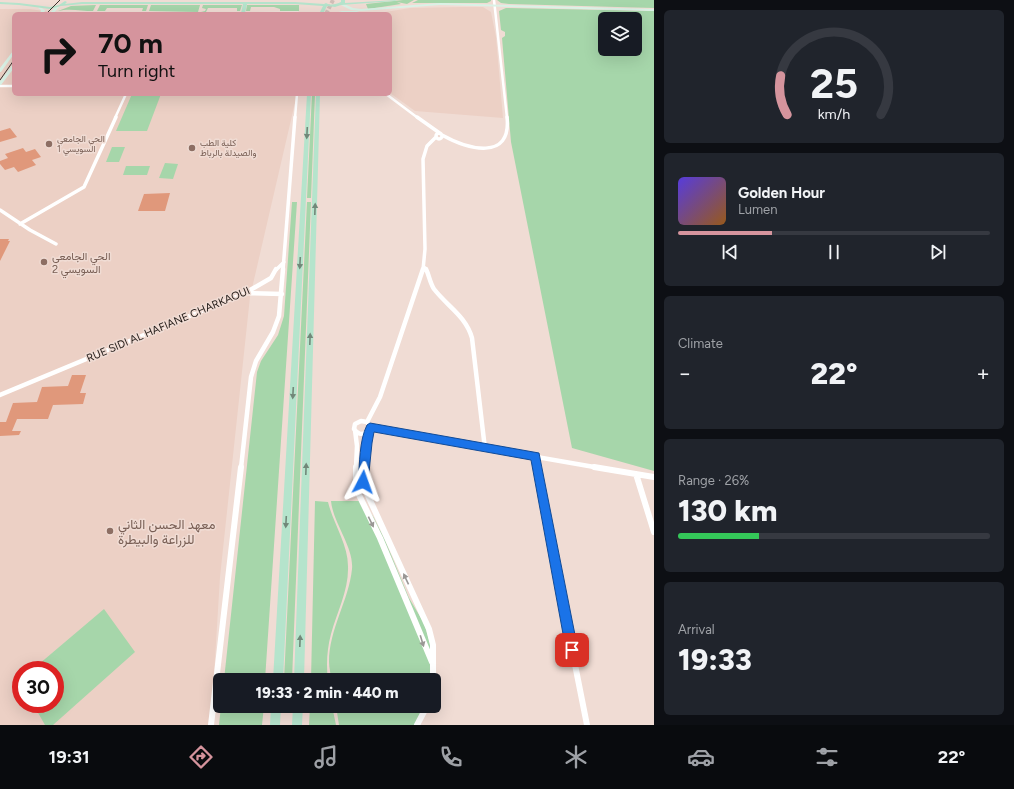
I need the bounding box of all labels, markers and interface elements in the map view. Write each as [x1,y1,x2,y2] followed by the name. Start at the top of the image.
[598,12,642,56] map controls
[598,12,642,56] button: layers
[98,26,163,60] text: 70 m
[32,28,84,80] icon: right
[810,57,858,107] text: 25
[98,60,175,82] text: Turn right
[818,104,850,122] text: km/h
[304,127,311,139] one-way arrow
[57,133,105,156] place label: الحي الجامعي السويسي 1
[200,137,256,159] place label: كلية الطب والصيدلة بالرباط
[44,139,54,149] marker: الحي الجامعي السويسي 1
[187,143,197,153] marker: كلية الطب والصيدلة بالرباط
[738,184,825,202] text: Golden Hour
[738,202,777,217] text: Lumen
[311,203,318,215] one-way arrow
[719,241,741,263] icon: previous
[823,241,845,263] icon: pause
[927,241,949,263] icon: next
[52,250,110,279] place label: الحي الجامعي السويسي 2
[39,257,49,267] marker: الحي الجامعي السويسي 2
[297,257,304,269] one-way arrow
[84,284,252,365] street label: RUE SIDI AL HAFIANE CHARKAOUI
[307,333,314,345] one-way arrow
[678,336,723,351] text: Climate
[811,355,857,392] text: 22°
[678,360,692,387] text: −
[976,360,990,387] text: +
[290,387,297,399] one-way arrow
[342,461,384,503] position arrow
[303,462,309,475] one-way arrow
[678,473,749,488] text: Range · 26%
[678,492,777,529] text: 130 km
[283,516,290,528] one-way arrow
[368,516,374,527] one-way arrow
[118,517,215,548] place label: معهد الحسن الثاني للزراعة والبيطرة
[105,526,115,536] marker: معهد الحسن الثاني للزراعة والبيطرة
[403,573,409,584] one-way arrow
[678,622,715,637] text: Arrival
[555,633,589,667] pin
[297,634,303,647] one-way arrow
[419,635,425,647] one-way arrow
[561,639,583,661] icon: arrive
[678,641,752,678] text: 19:33
[12,661,64,713] speed limit sign: 30
[256,684,398,702] text: 19:33 · 2 min · 440 m
[187,743,215,771] icon: directions
[312,743,340,771] icon: music
[437,743,465,771] icon: phone
[562,743,590,771] icon: climate
[687,743,715,771] icon: car
[813,743,841,771] icon: filters
[49,746,90,768] text: 19:31
[938,746,965,768] text: 22°

